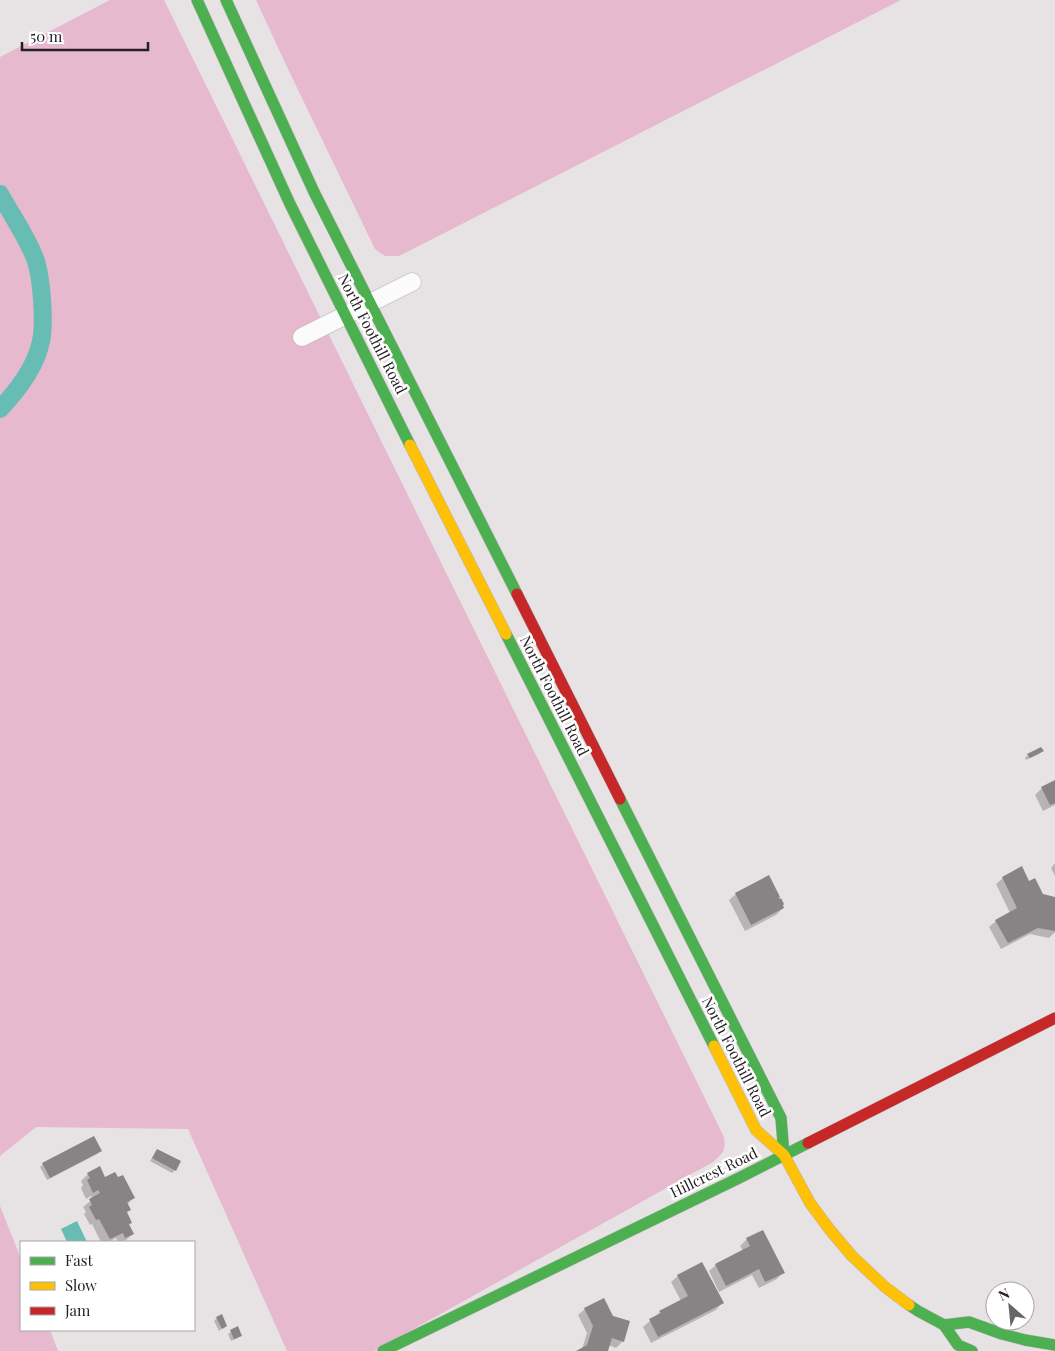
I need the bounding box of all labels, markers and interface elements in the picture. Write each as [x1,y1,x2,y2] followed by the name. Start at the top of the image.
[22,20,149,52] scale bar
[30,26,63,46] text: 50 m
[334,270,412,397] street label: North Foothill Road
[516,632,594,759] street label: North Foothill Road
[698,993,776,1120] street label: North Foothill Road
[666,1142,761,1202] street label: Hillcrest Road
[20,1241,195,1331] legend
[65,1250,94,1270] text: Fast
[65,1275,97,1295] text: Slow
[985,1281,1035,1331] north arrow
[995,1283,1013,1305] text: N
[64,1300,91,1320] text: Jam

